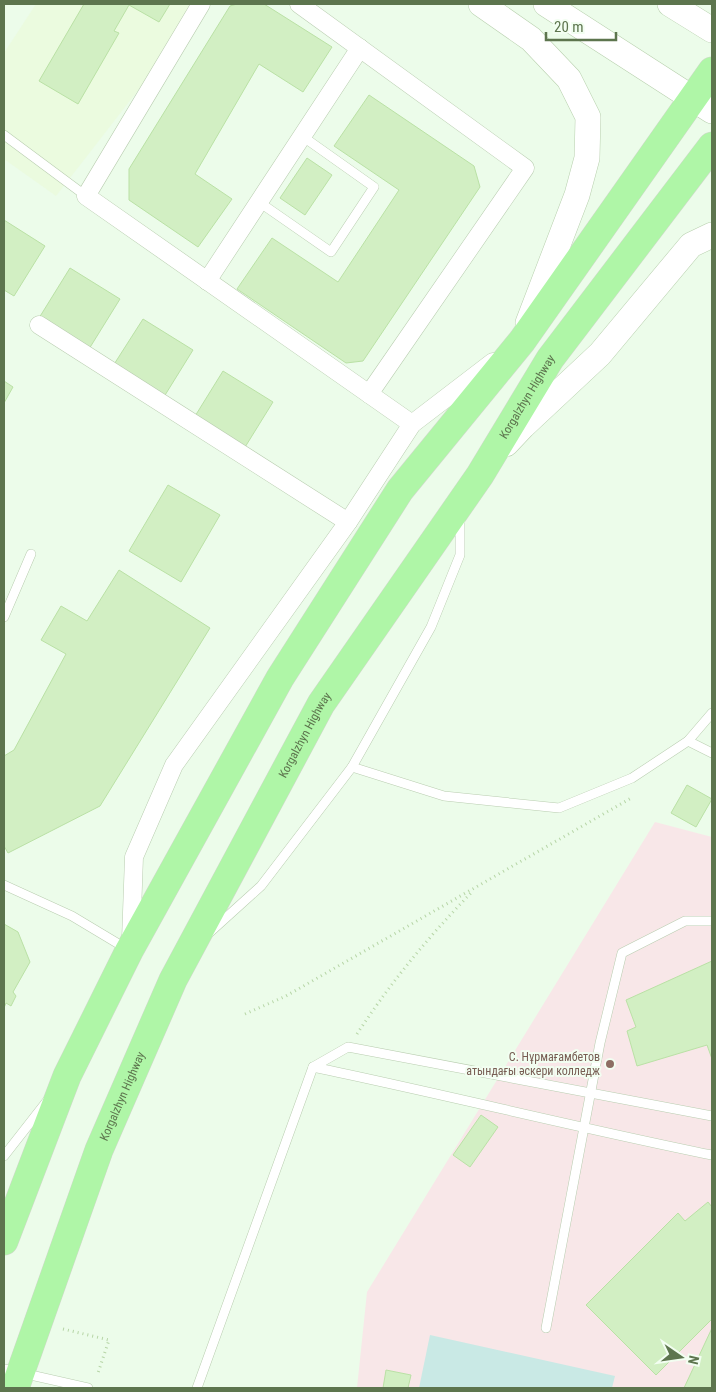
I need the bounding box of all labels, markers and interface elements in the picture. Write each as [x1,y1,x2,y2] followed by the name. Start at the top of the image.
[546,10,616,42] scale bar
[554,18,584,36] text: 20 m
[496,352,558,441] street label: Korgalzhyn Highway
[276,690,334,780] street label: Korgalzhyn Highway
[97,1050,148,1143] street label: Korgalzhyn Highway
[466,1050,600,1078] place label: С. Нұрмағамбетов атындағы әскери колледж
[604,1058,616,1070] marker: С. Нұрмағамбетов атындағы әскери колледж
[656,1332,706,1382] north arrow
[685,1354,702,1366] text: N

